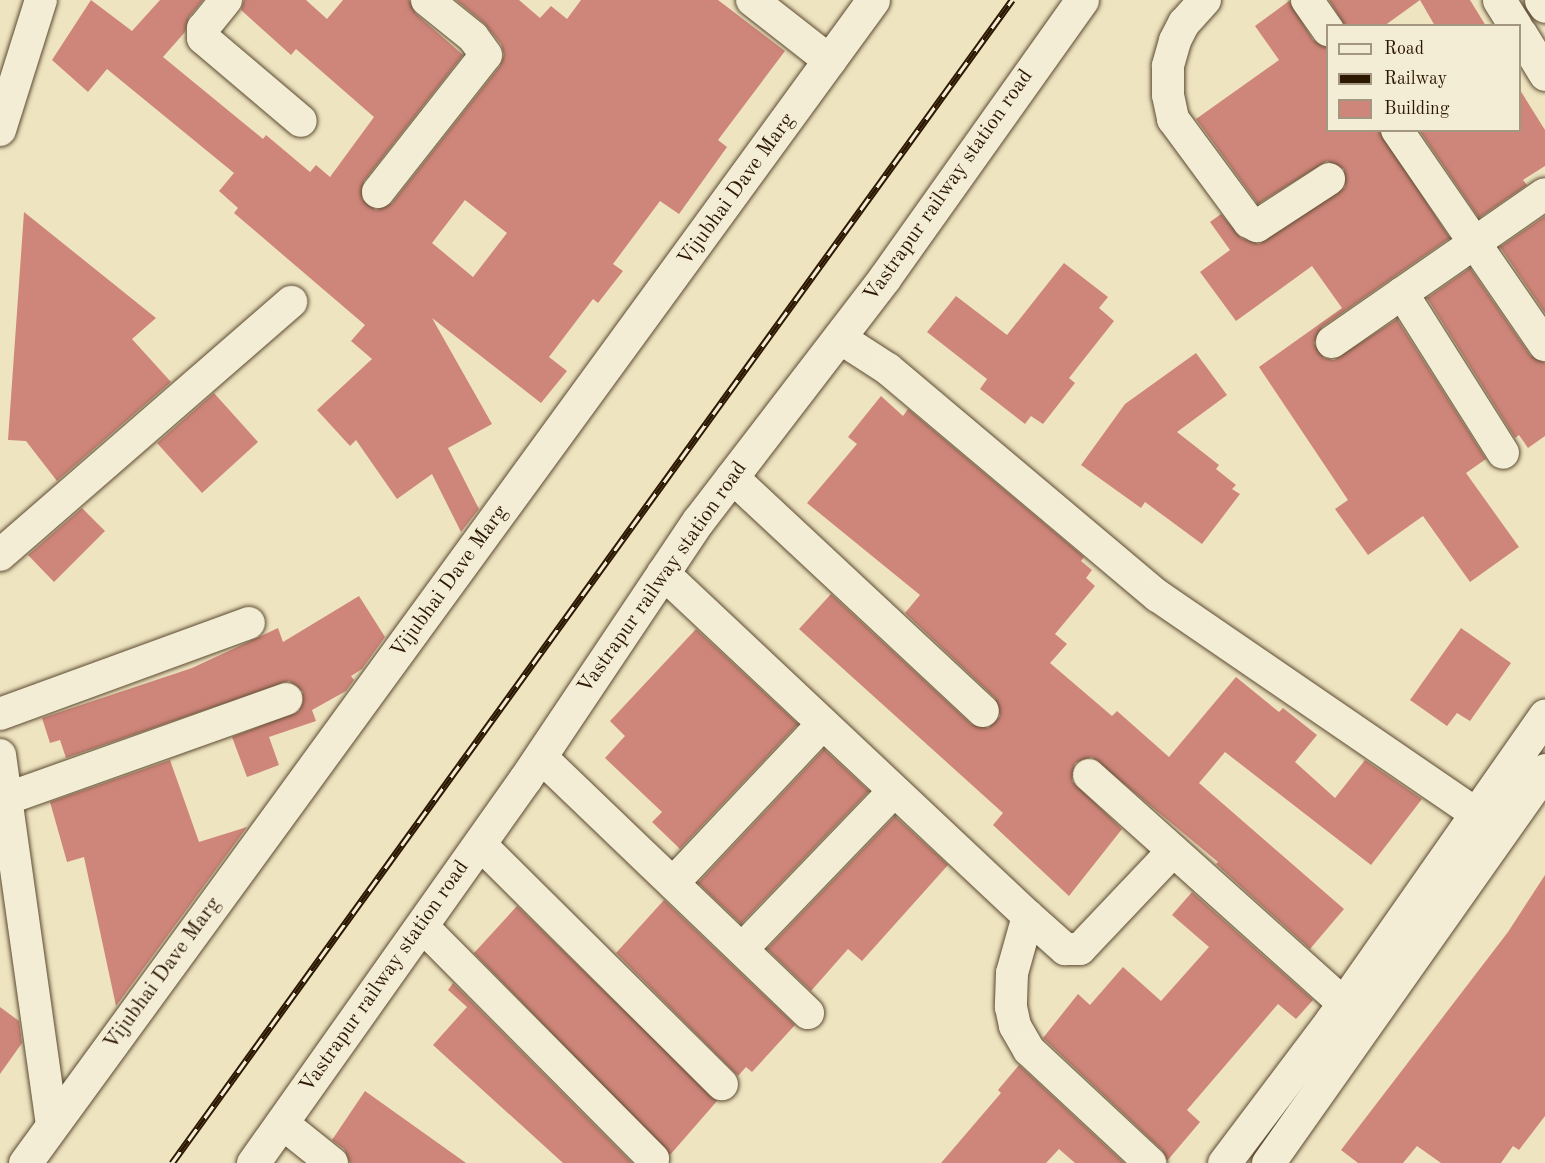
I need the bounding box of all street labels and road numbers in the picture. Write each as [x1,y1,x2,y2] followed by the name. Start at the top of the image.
[859,65,1039,307] street label: Vastrapur railway station road
[673,109,801,271] street label: Vijubhai Dave Marg
[573,457,753,699] street label: Vastrapur railway station road
[386,501,514,663] street label: Vijubhai Dave Marg
[295,856,475,1098] street label: Vastrapur railway station road
[99,893,227,1055] street label: Vijubhai Dave Marg

